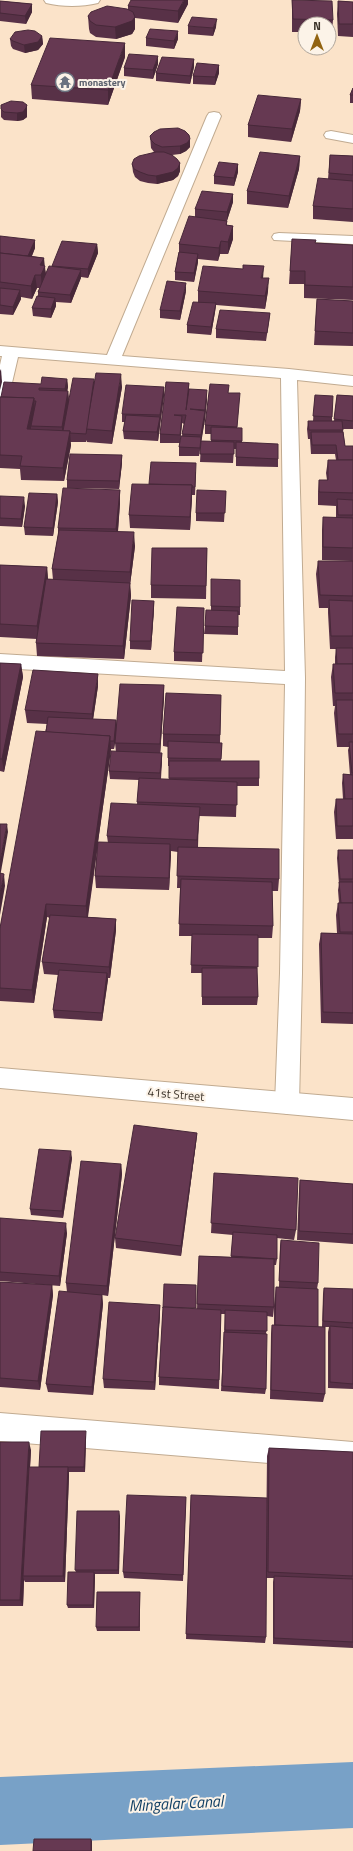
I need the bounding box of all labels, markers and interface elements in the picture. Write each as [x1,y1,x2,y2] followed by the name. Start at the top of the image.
[297,16,337,56] north arrow
[313,18,321,34] text: N
[54,71,76,93] temple icon: monastery
[79,75,126,90] place label: monastery
[147,1082,206,1106] street label: 41st Street
[128,1788,225,1817] water label: Mingalar Canal

